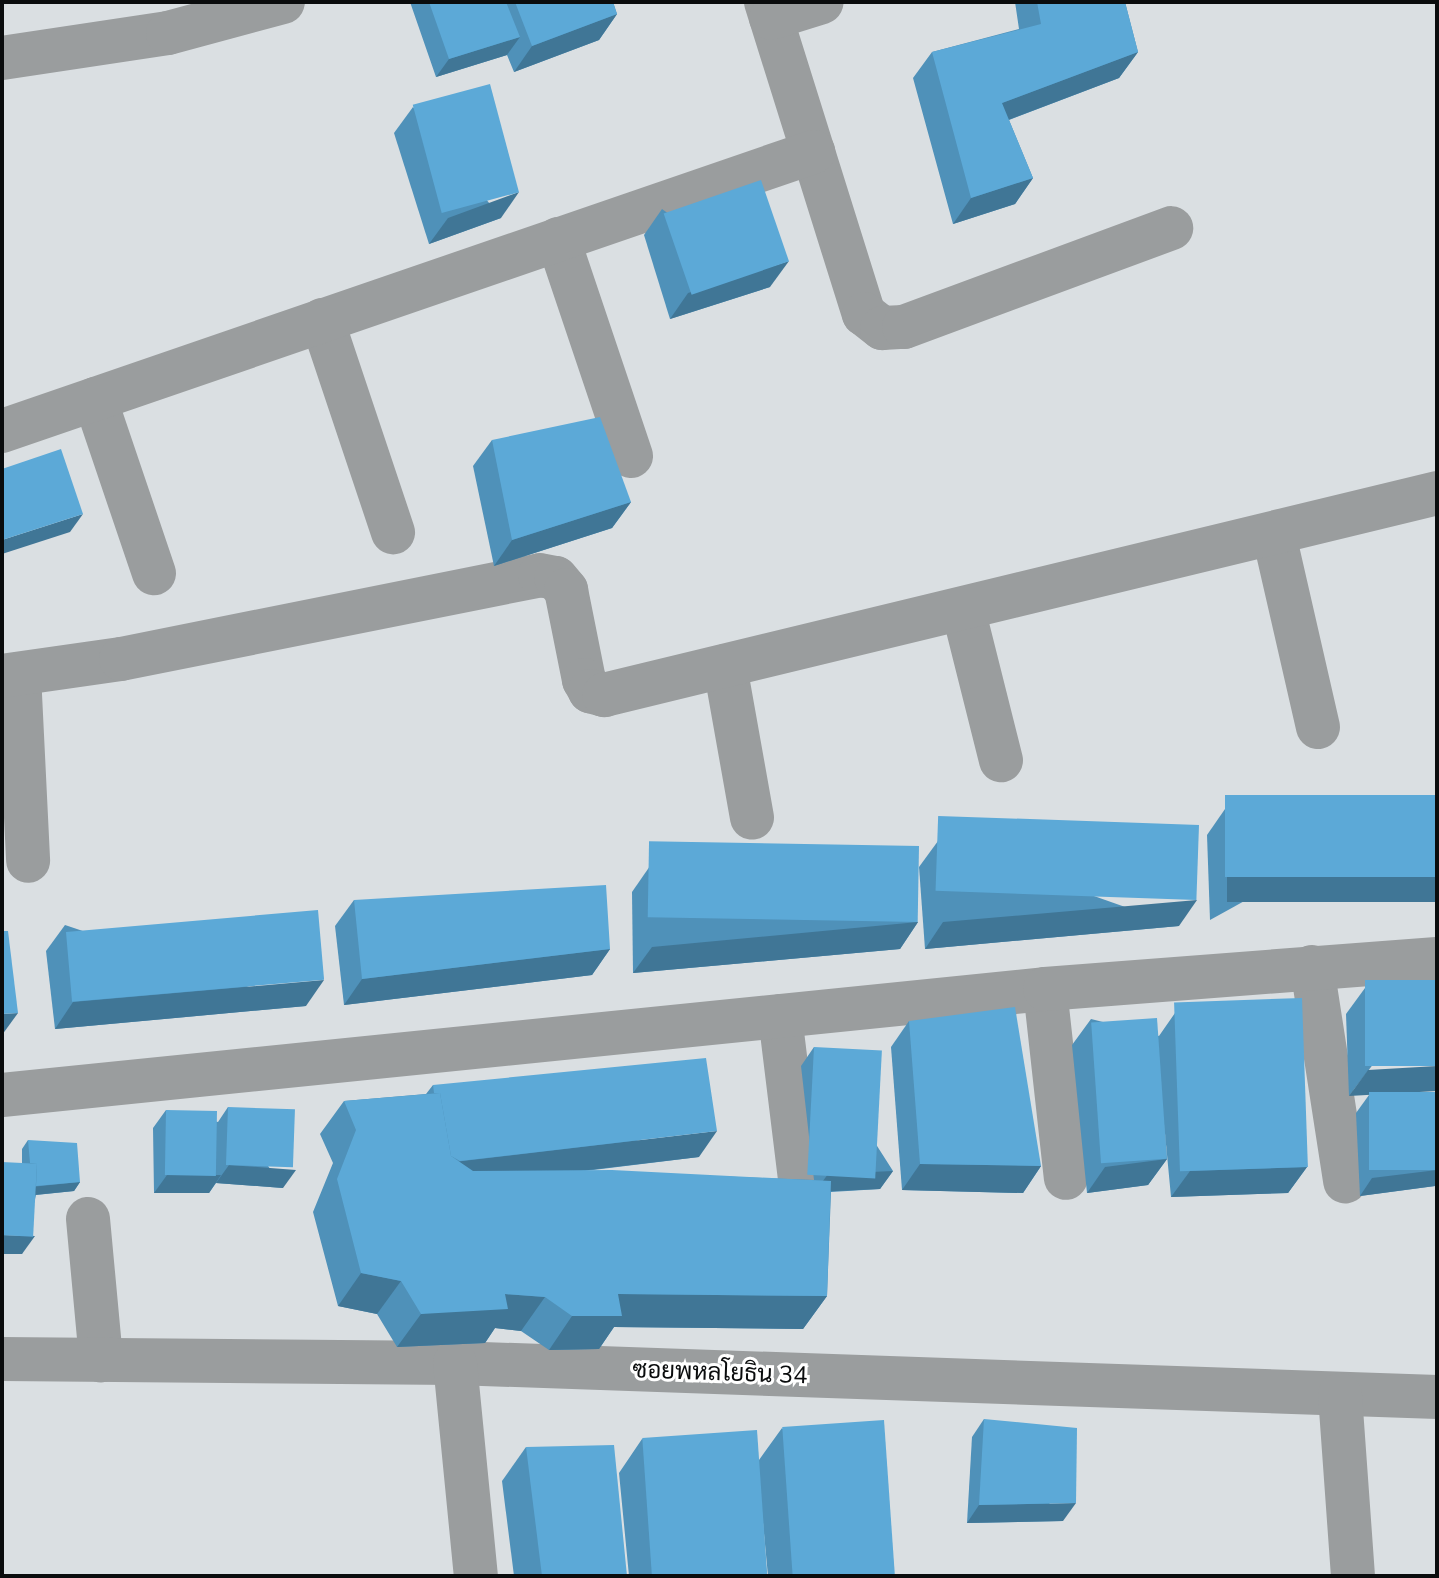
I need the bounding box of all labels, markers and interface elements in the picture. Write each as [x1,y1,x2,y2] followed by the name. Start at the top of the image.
[632,1356,808,1390] street label: ซอยพหลโยธิน 34

